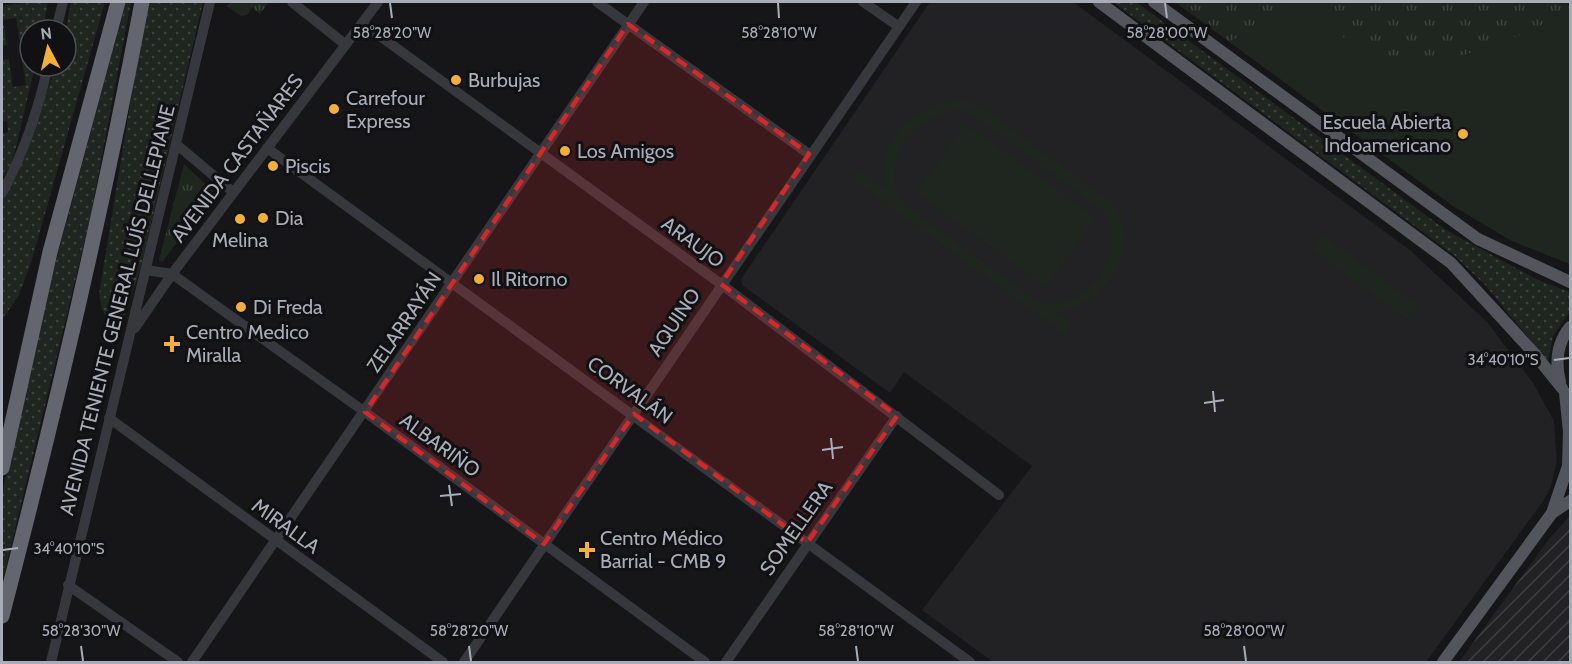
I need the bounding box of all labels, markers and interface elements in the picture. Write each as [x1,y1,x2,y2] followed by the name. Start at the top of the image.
[18,18,78,78] north arrow
[39,23,53,44] text: N
[353,24,432,42] text: 58°28'20"W
[741,24,818,42] text: 58°28'10"W
[1126,24,1208,42] text: 58°28'00"W
[468,68,540,92] place label: Burbujas
[166,69,308,247] street label: AVENIDA CASTAÑARES
[449,73,463,87] marker: Burbujas
[346,86,425,133] place label: Carrefour Express
[54,102,180,518] street label: AVENIDA TENIENTE GENERAL LUÍS DELLEPIANE
[327,102,341,116] marker: Carrefour Express
[1323,110,1451,157] place label: Escuela Abierta Indoamericano
[1456,127,1470,141] marker: Escuela Abierta Indoamericano
[577,139,674,163] place label: Los Amigos
[558,144,572,158] marker: Los Amigos
[285,154,330,178] place label: Piscis
[266,159,280,173] marker: Piscis
[275,206,304,230] place label: Dia
[256,211,270,225] marker: Dia
[657,211,729,273] street label: ARAUJO
[233,212,247,226] marker: Melina
[212,228,268,252] place label: Melina
[362,267,446,377] street label: ZELARRAYÁN
[491,267,567,291] place label: Il Ritorno
[472,272,486,286] marker: Il Ritorno
[643,284,705,360] street label: AQUINO
[253,295,323,319] place label: Di Freda
[234,300,248,314] marker: Di Freda
[186,320,309,367] place label: Centro Medico Miralla
[163,335,181,353] marker: Centro Medico Miralla
[583,351,677,429] street label: CORVALÁN
[1467,351,1539,369] text: 34°40'10"S
[395,408,485,482] street label: ALBARIÑO
[755,476,838,580] street label: SOMELLERA
[247,493,325,559] street label: MIRALLA
[600,526,726,573] place label: Centro Médico Barrial - CMB 9
[33,540,105,558] text: 34°40'10"S
[578,541,596,559] marker: Centro Médico Barrial - CMB 9
[42,622,121,640] text: 58°28'30"W
[430,622,509,640] text: 58°28'20"W
[818,622,895,640] text: 58°28'10"W
[1203,622,1285,640] text: 58°28'00"W

